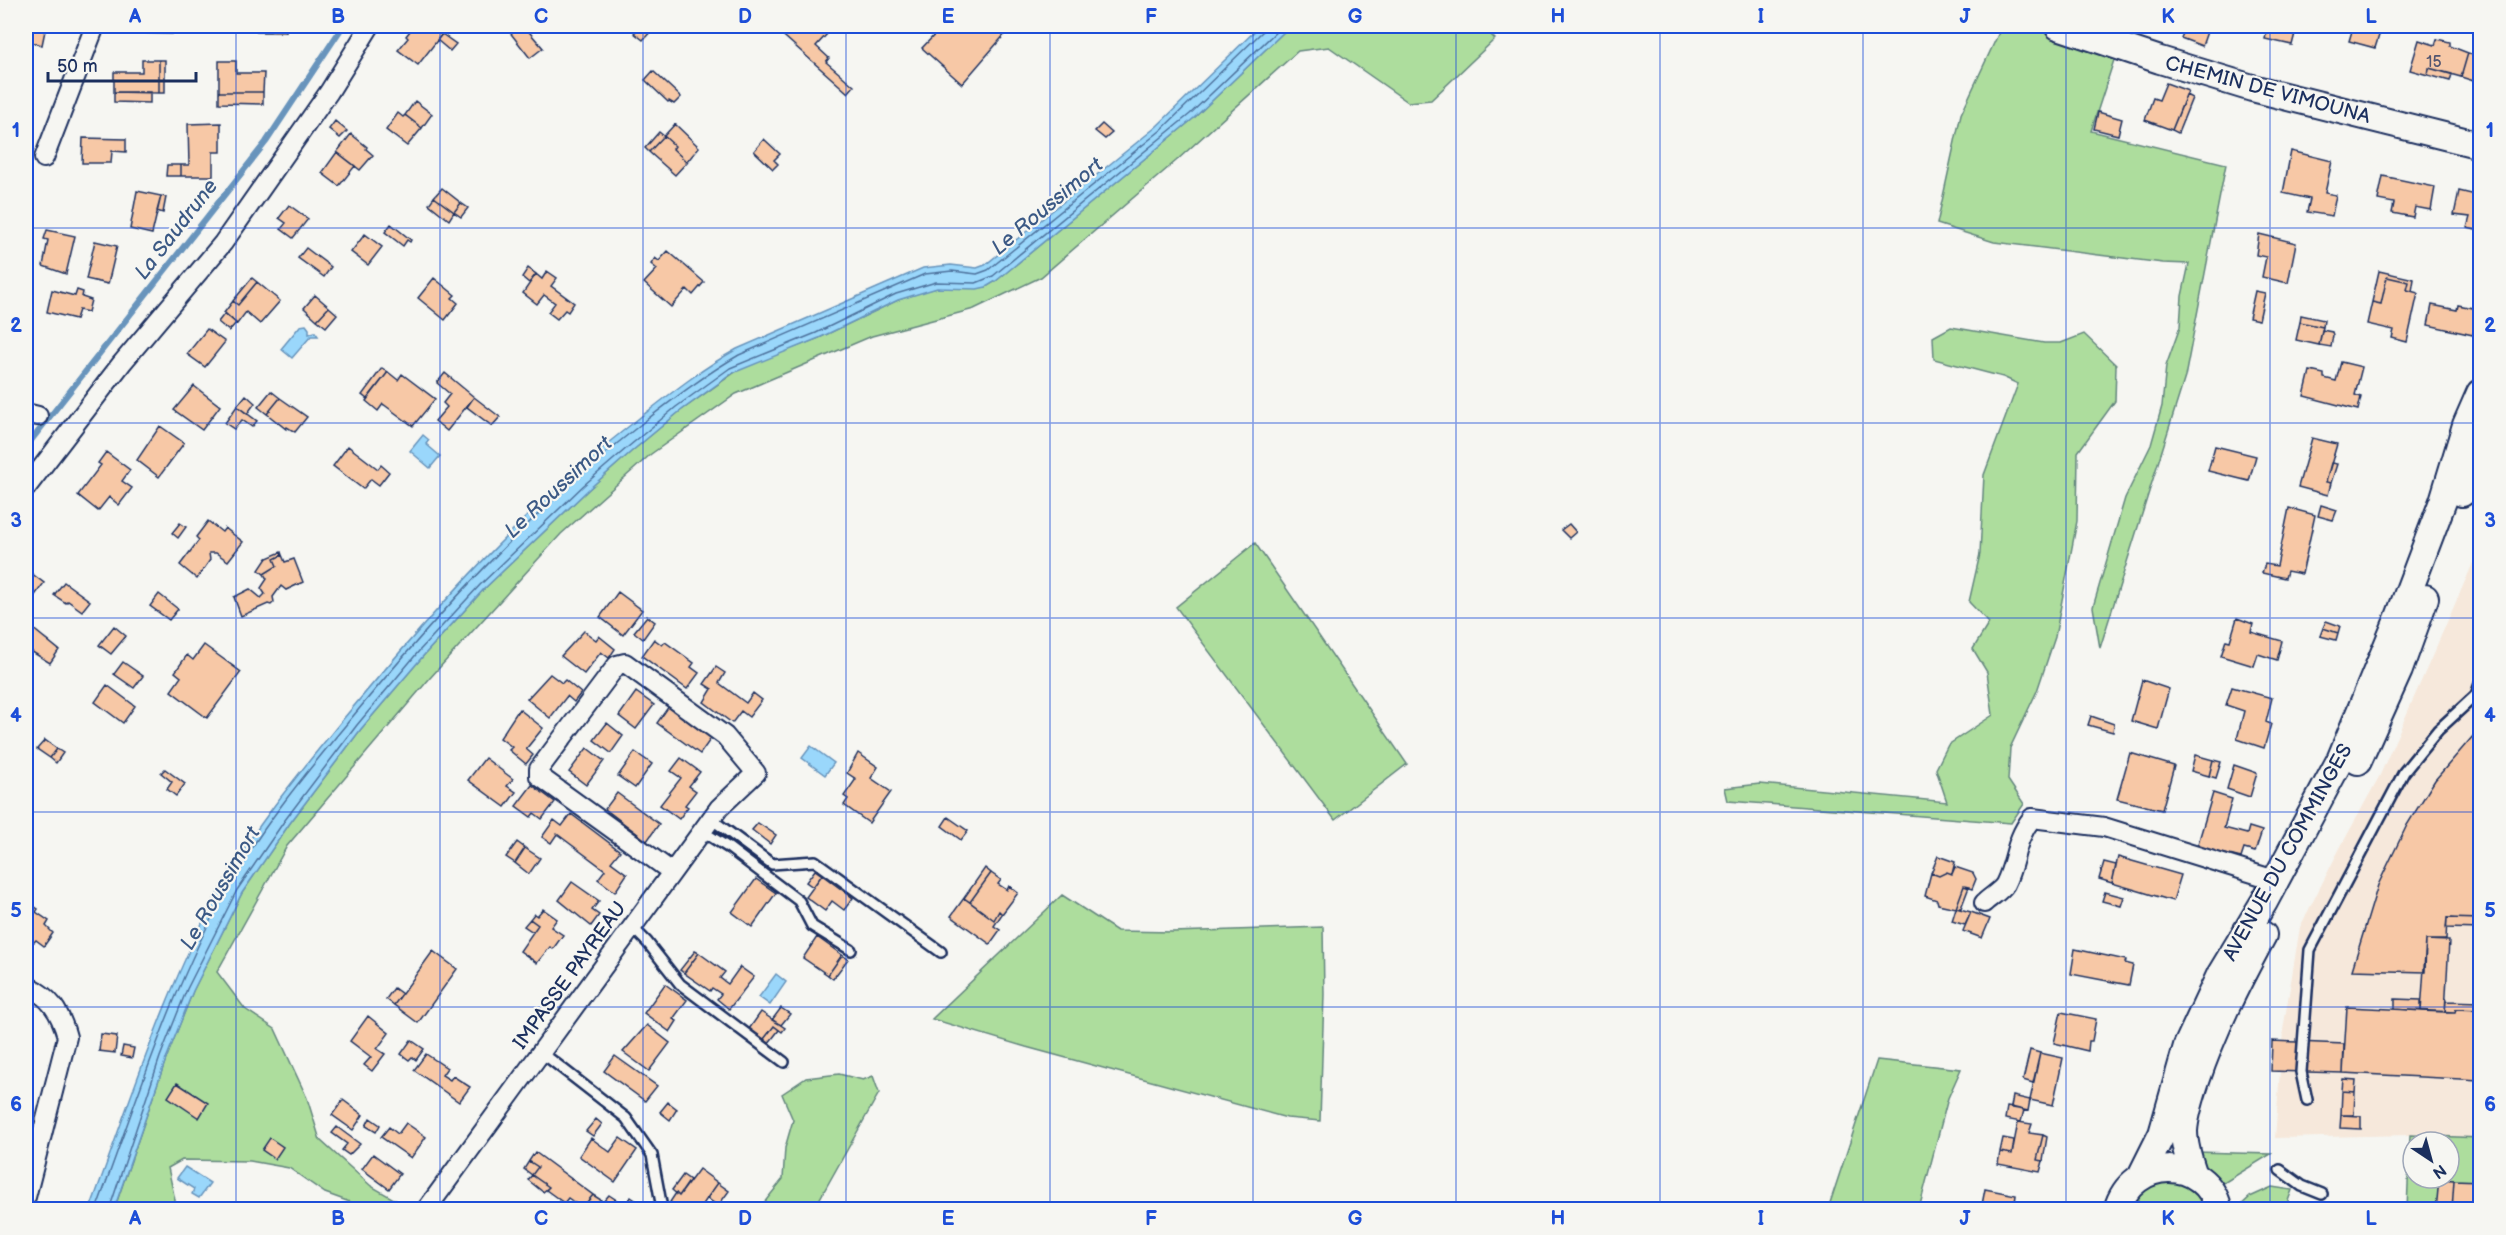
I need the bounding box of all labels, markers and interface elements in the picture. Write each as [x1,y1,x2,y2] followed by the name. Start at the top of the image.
[128,5,142,29] text: A
[331,5,345,29] text: B
[534,5,548,29] text: C
[738,5,752,29] text: D
[942,5,955,29] text: E
[1145,5,1157,29] text: F
[1348,5,1363,29] text: G
[1551,5,1565,29] text: H
[1758,5,1764,29] text: I
[1960,5,1972,29] text: J
[2161,5,2175,29] text: K
[2365,5,2377,29] text: L
[48,45,196,83] scale bar
[2163,51,2374,129] street label: CHEMIN DE VIMOUNA
[2426,53,2442,72] house number: 15
[57,56,98,77] text: 50 m
[12,119,20,143] text: 1
[2486,119,2494,143] text: 1
[986,152,1109,260] water label: Le Roussimort
[129,174,223,285] water label: La Saudrune
[10,314,22,338] text: 2
[2484,314,2496,338] text: 2
[499,431,618,544] water label: Le Roussimort
[10,509,22,533] text: 3
[2484,509,2496,533] text: 3
[10,704,22,728] text: 4
[2484,704,2496,728] text: 4
[2218,740,2358,965] street label: AVENUE DU COMMINGES
[175,822,266,954] water label: Le Roussimort
[508,897,631,1054] street label: IMPASSE PAYREAU
[10,899,22,923] text: 5
[2484,899,2496,923] text: 5
[10,1093,22,1117] text: 6
[2484,1093,2496,1117] text: 6
[2401,1130,2461,1190] north arrow
[2428,1160,2449,1182] text: N
[128,1207,142,1231] text: A
[331,1207,345,1231] text: B
[534,1207,548,1231] text: C
[738,1207,752,1231] text: D
[942,1207,955,1231] text: E
[1145,1207,1157,1231] text: F
[1348,1207,1363,1231] text: G
[1551,1207,1565,1231] text: H
[1758,1207,1764,1231] text: I
[1960,1207,1972,1231] text: J
[2161,1207,2175,1231] text: K
[2365,1207,2377,1231] text: L

